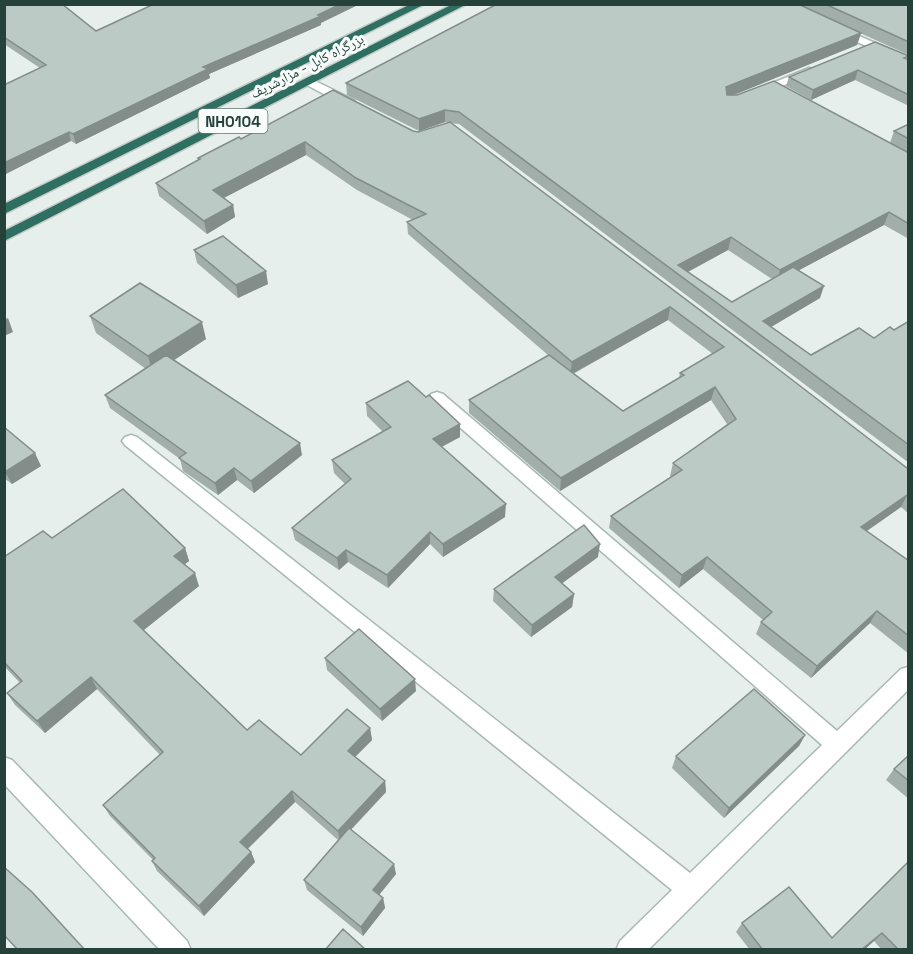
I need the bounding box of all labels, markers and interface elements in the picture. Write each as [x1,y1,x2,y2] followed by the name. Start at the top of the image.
[247,30,367,102] street label: بزرگراه کابل - مزارشریف
[198,109,268,133] road number: NH0104

